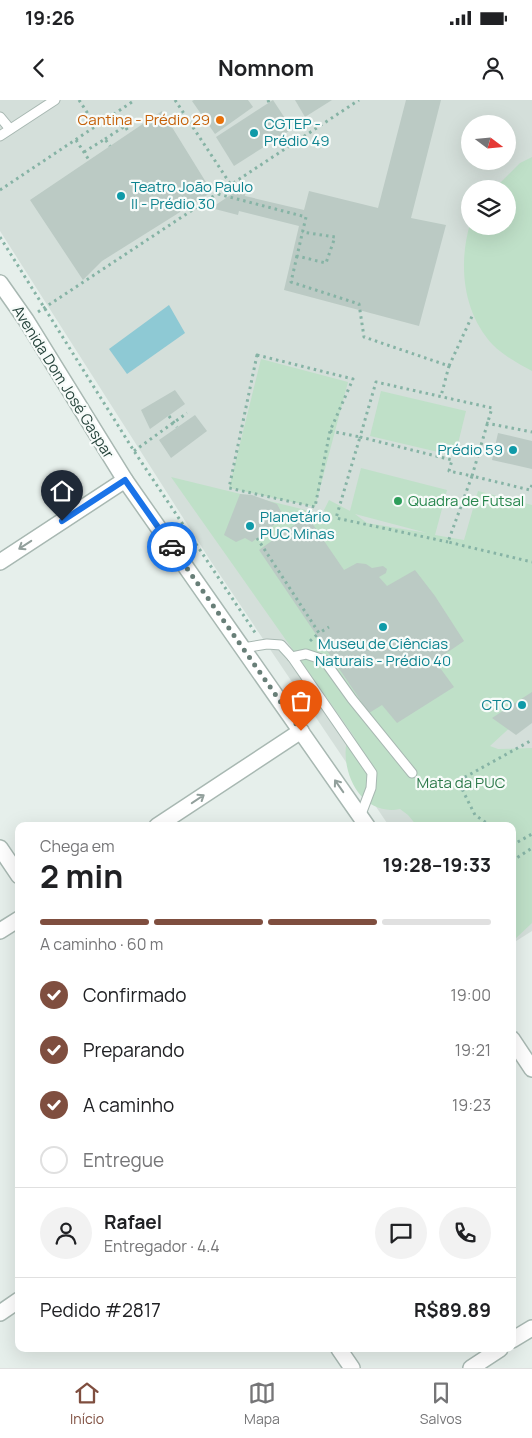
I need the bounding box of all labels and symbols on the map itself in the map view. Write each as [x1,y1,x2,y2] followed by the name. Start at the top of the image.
[78,109,210,130] place label: Cantina - Prédio 29
[264,113,330,151] place label: CGTEP - Prédio 49
[214,114,226,126] marker: Cantina - Prédio 29
[461,115,516,170] north arrow
[248,127,260,139] marker: CGTEP - Prédio 49
[131,176,253,214] place label: Teatro João Paulo II - Prédio 30
[115,190,127,202] marker: Teatro João Paulo II - Prédio 30
[8,301,120,463] street label: Avenida Dom José Gaspar
[438,439,503,460] place label: Prédio 59
[507,444,519,456] marker: Prédio 59
[41,470,83,521] pin
[408,490,524,511] place label: Quadra de Futsal
[392,495,404,507] marker: Quadra de Futsal
[260,506,335,544] place label: Planetário PUC Minas
[244,520,256,532] marker: Planetário PUC Minas
[147,522,197,572] courier
[19,540,33,550] one-way arrow
[377,621,389,633] marker: Museu de Ciências Naturais - Prédio 40
[315,633,451,671] place label: Museu de Ciências Naturais - Prédio 40
[280,680,322,731] pin
[481,694,512,715] place label: CTO
[516,699,528,711] marker: CTO
[417,772,506,793] park label: Mata da PUC
[334,779,344,793] one-way arrow
[190,794,204,804] one-way arrow

